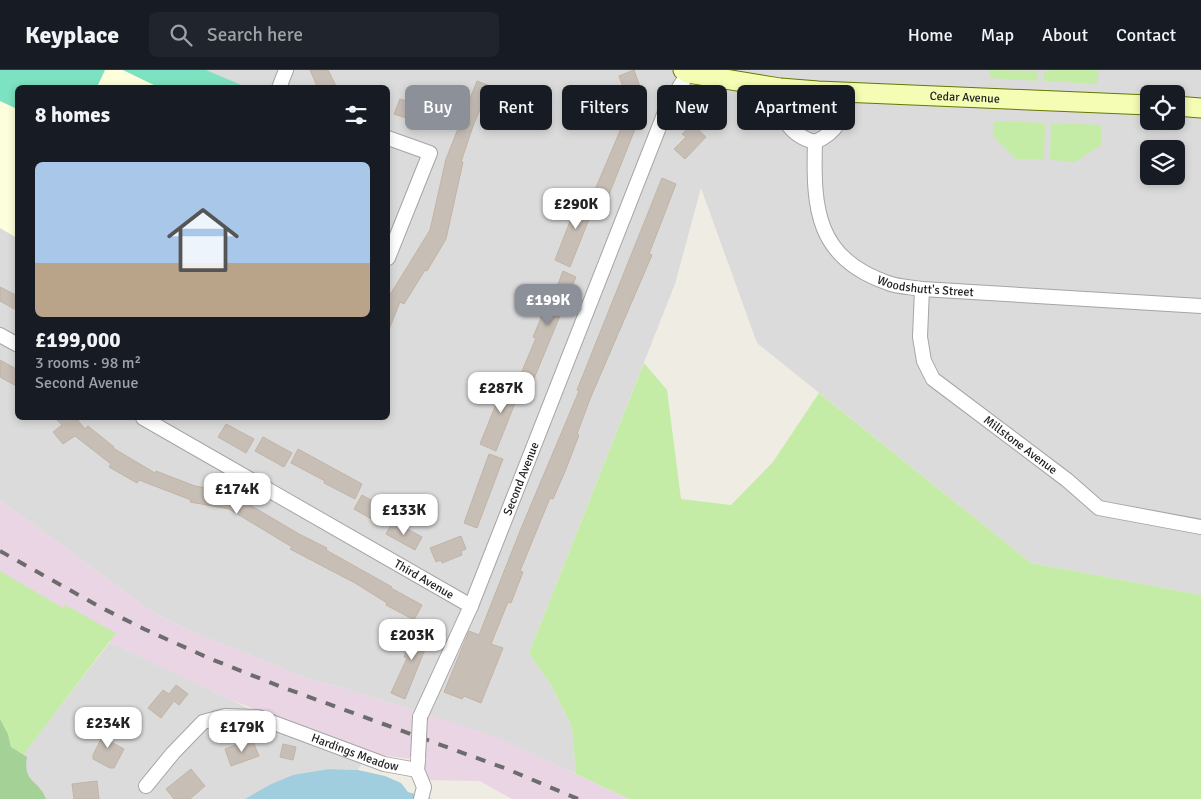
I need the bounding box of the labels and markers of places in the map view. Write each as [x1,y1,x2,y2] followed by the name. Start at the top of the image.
[541,188,611,230] pin: £290K
[513,284,583,326] pin: £199K
[466,372,536,414] pin: £287K
[202,472,272,515] pin: £174K
[369,494,439,536] pin: £133K
[377,618,447,661] pin: £203K
[73,706,143,749] pin: £234K
[207,710,277,753] pin: £179K

